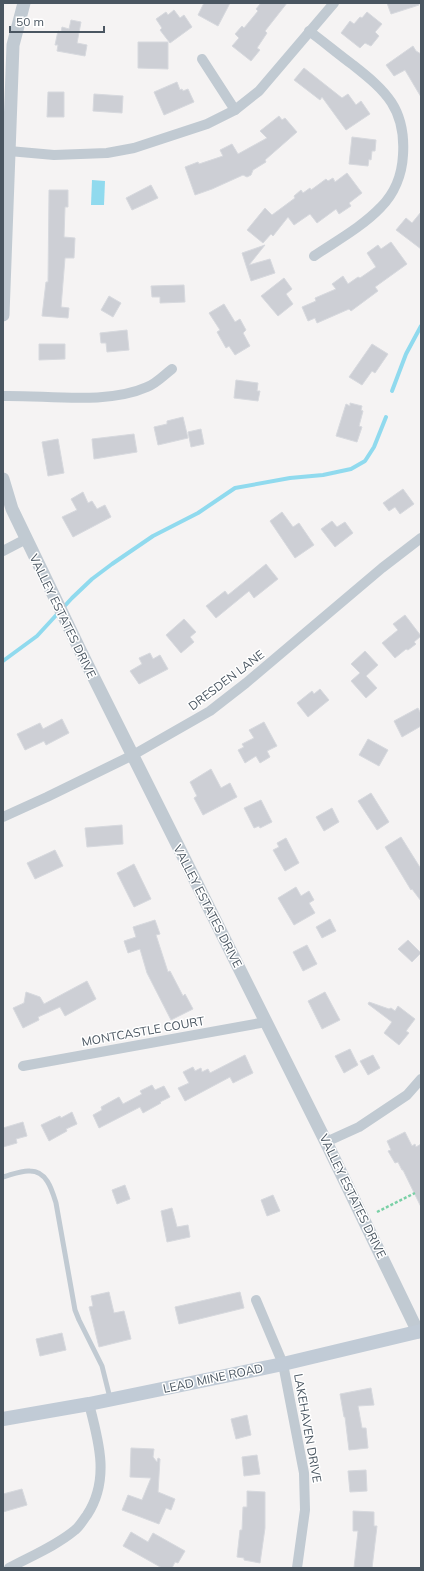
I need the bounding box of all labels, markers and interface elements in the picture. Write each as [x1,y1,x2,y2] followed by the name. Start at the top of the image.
[10,8,104,34] scale bar
[16,14,44,29] text: 50 m
[26,552,100,680] street label: VALLEY ESTATES DRIVE
[185,647,267,713] street label: DRESDEN LANE
[170,842,246,970] street label: VALLEY ESTATES DRIVE
[80,1013,206,1049] street label: MONTCASTLE COURT
[316,1132,390,1260] street label: VALLEY ESTATES DRIVE
[162,1360,264,1396] street label: LEAD MINE ROAD
[291,1372,325,1484] street label: LAKEHAVEN DRIVE

